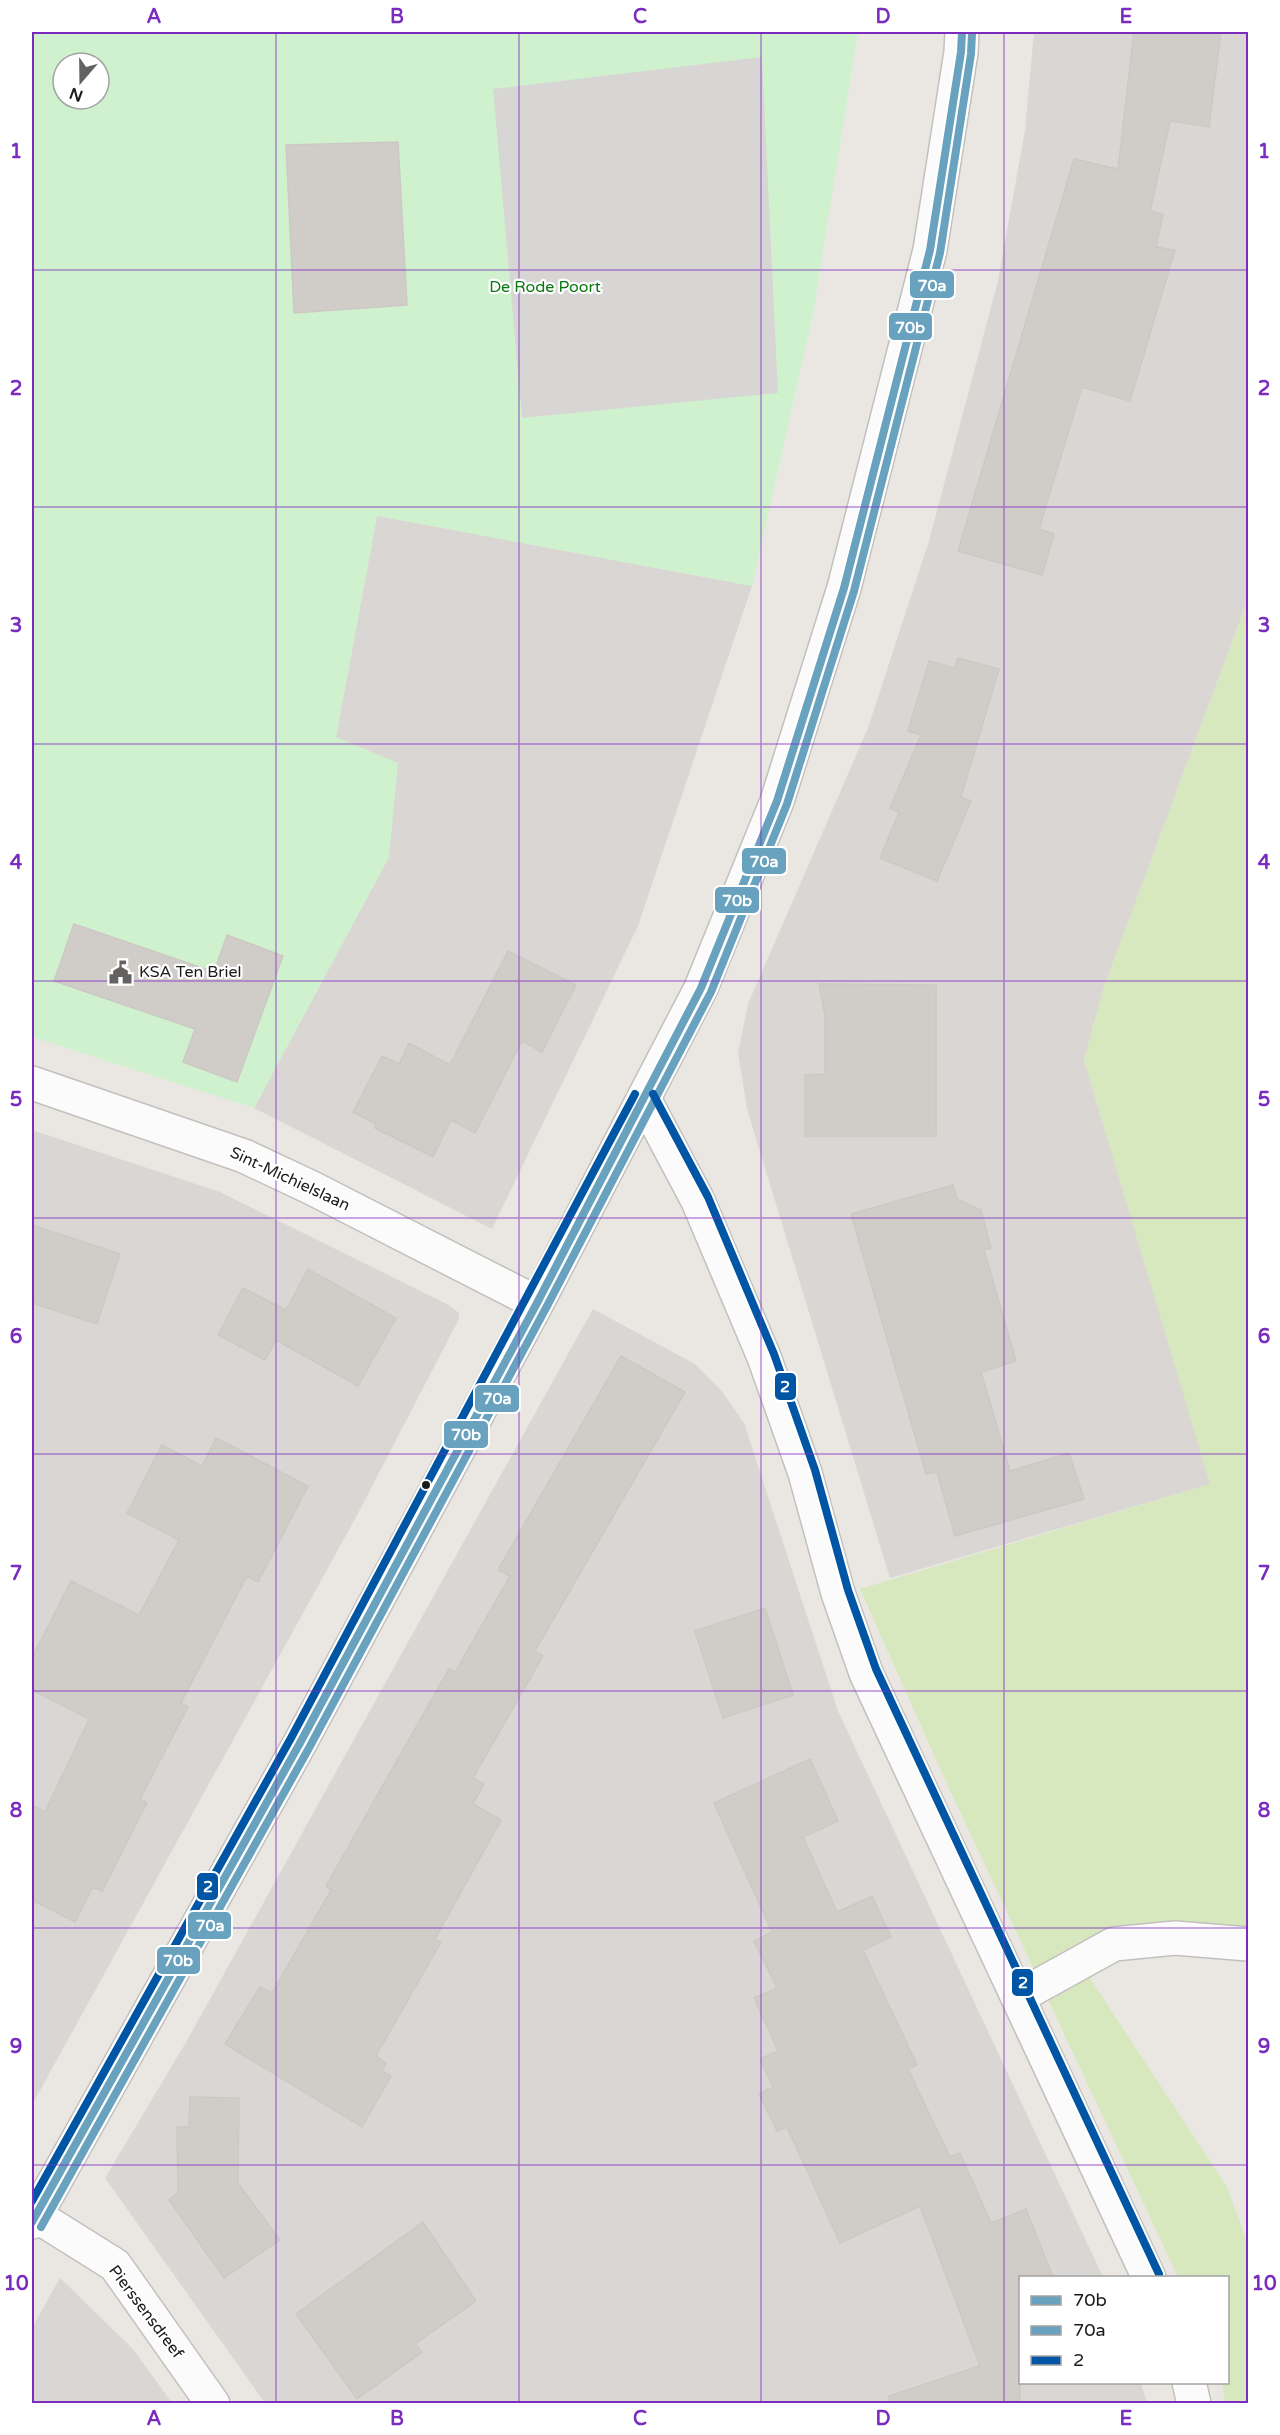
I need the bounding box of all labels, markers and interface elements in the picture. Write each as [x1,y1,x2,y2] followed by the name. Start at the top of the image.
[147,5,162,29] text: A
[390,5,404,29] text: B
[633,5,647,29] text: C
[875,5,891,29] text: D
[1120,5,1133,29] text: E
[51,51,111,111] north arrow
[67,83,86,106] text: N
[10,140,22,164] text: 1
[1258,140,1270,164] text: 1
[909,270,955,299] line badge: 70a
[917,276,947,296] text: 70a
[489,277,601,297] park label: De Rode Poort
[888,312,933,341] line badge: 70b
[895,318,925,338] text: 70b
[10,377,22,401] text: 2
[1258,377,1270,401] text: 2
[10,614,22,638] text: 3
[1258,614,1270,638] text: 3
[741,847,787,875] line badge: 70a
[10,851,23,875] text: 4
[1258,851,1271,875] text: 4
[749,852,779,872] text: 70a
[714,886,760,914] line badge: 70b
[722,891,752,911] text: 70b
[108,959,134,985] public building icon: KSA Ten Briel
[139,962,241,982] place label: KSA Ten Briel
[10,1088,22,1112] text: 5
[1258,1088,1270,1112] text: 5
[227,1142,353,1216] street label: Sint-Michielslaan
[10,1325,22,1349] text: 6
[1258,1325,1270,1349] text: 6
[774,1372,797,1401] line badge: 2
[780,1377,790,1397] text: 2
[474,1384,520,1413] line badge: 70a
[482,1389,512,1409] text: 70a
[443,1420,489,1449] line badge: 70b
[451,1425,481,1445] text: 70b
[420,1479,432,1491] unlabelled marker
[10,1562,22,1586] text: 7
[1258,1562,1270,1586] text: 7
[10,1799,22,1823] text: 8
[1258,1799,1270,1823] text: 8
[196,1872,219,1901] line badge: 2
[203,1877,213,1897] text: 2
[187,1911,232,1940] line badge: 70a
[195,1916,225,1936] text: 70a
[156,1946,201,1975] line badge: 70b
[163,1951,193,1971] text: 70b
[1011,1968,1034,1997] line badge: 2
[1018,1973,1028,1993] text: 2
[10,2035,22,2059] text: 9
[1258,2035,1270,2059] text: 9
[104,2261,188,2363] street label: Pierssensdreef
[3,2272,29,2296] text: 10
[1251,2272,1277,2296] text: 10
[1019,2276,1229,2384] legend
[1073,2289,1107,2311] text: 70b
[1073,2319,1106,2341] text: 70a
[1073,2349,1084,2371] text: 2
[147,2407,162,2431] text: A
[390,2407,404,2431] text: B
[633,2407,647,2431] text: C
[875,2407,891,2431] text: D
[1120,2407,1133,2431] text: E

